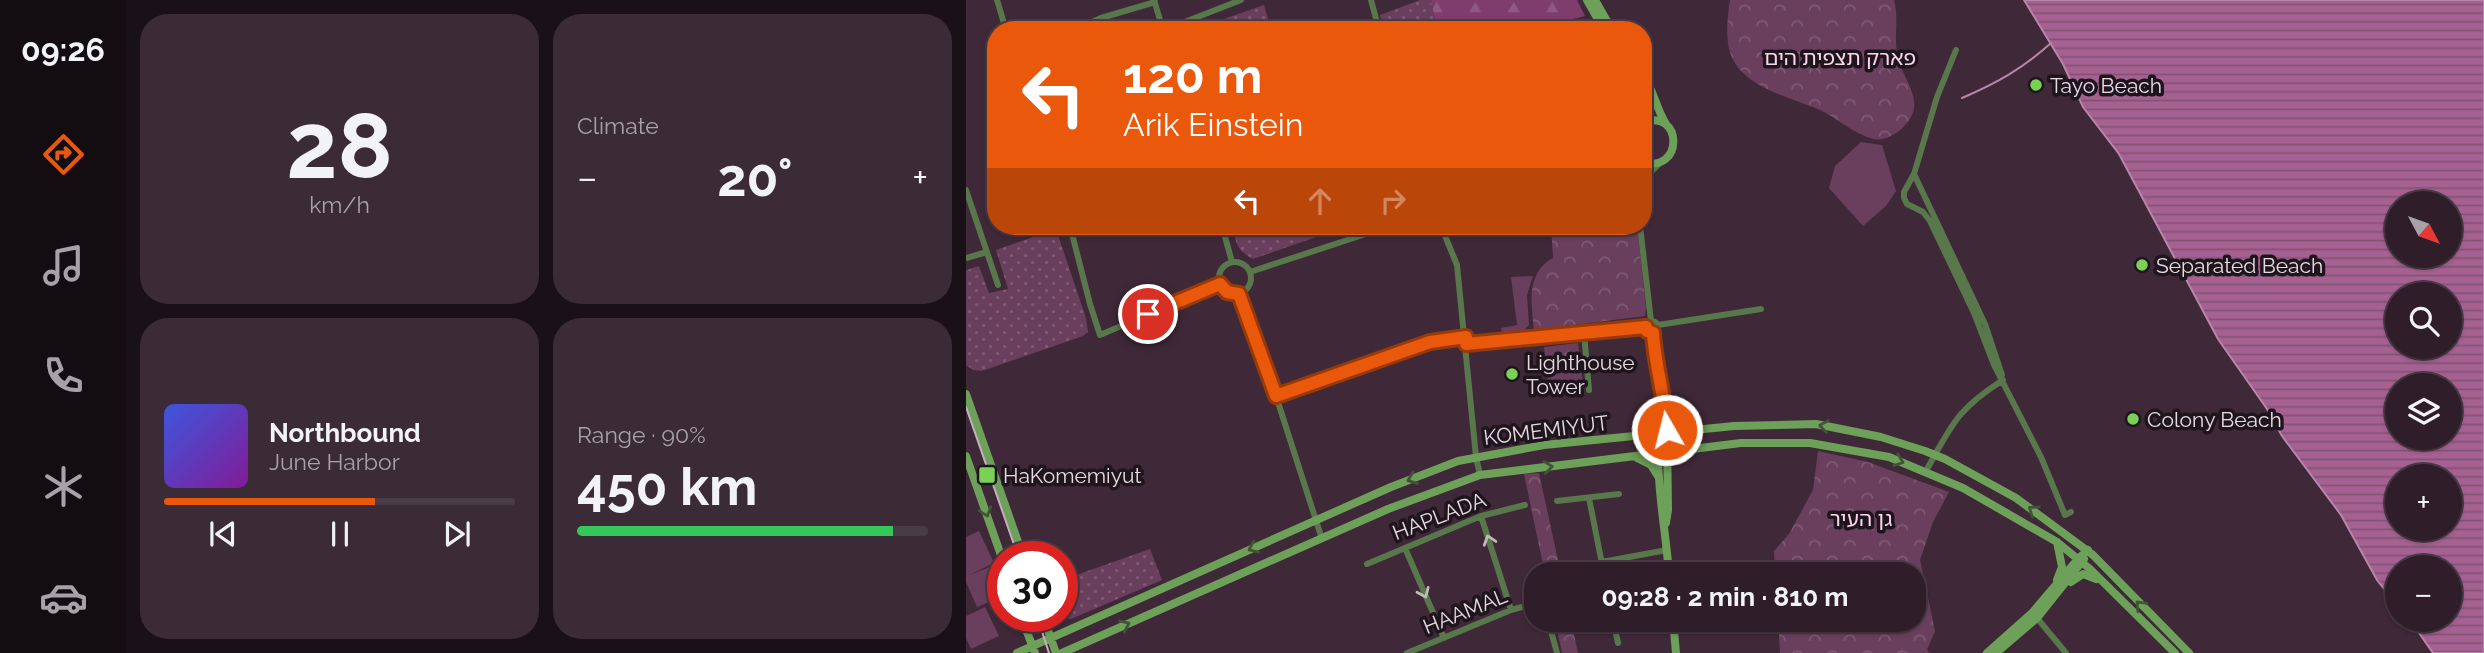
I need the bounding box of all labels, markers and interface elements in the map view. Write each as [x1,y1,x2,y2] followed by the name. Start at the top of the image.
[21,31,105,68] text: 09:26
[1764,45,1916,70] park label: פארק תצפית הים
[1123,47,1262,104] text: 120 m
[1008,49,1099,140] icon: left
[2050,73,2162,98] place label: Tayo Beach
[2028,77,2044,93] marker: Tayo Beach
[286,92,393,199] text: 28
[1123,106,1303,143] text: Arik Einstein
[577,112,659,139] text: Climate
[39,130,88,179] icon: directions
[717,147,793,208] text: 20°
[577,155,597,200] text: −
[912,155,928,200] text: +
[1228,182,1266,220] icon: left
[1301,182,1339,220] icon: ahead
[1374,182,1412,220] icon: right
[309,191,370,218] text: km/h
[2385,191,2462,268] north arrow
[2385,191,2462,632] map controls
[39,241,88,290] icon: music
[2156,253,2323,278] place label: Separated Beach
[2134,257,2150,273] marker: Separated Beach
[2385,282,2462,359] button: search
[1118,284,1178,344] pin
[1129,295,1167,333] icon: arrive
[1526,350,1635,399] place label: Lighthouse Tower
[39,351,88,400] icon: phone
[1504,366,1520,382] marker: Lighthouse Tower
[2385,373,2462,450] button: layers
[1630,393,1704,467] position arrow
[2147,407,2282,432] place label: Colony Beach
[1482,410,1610,450] street label: KOMEMIYUT
[2125,411,2141,427] marker: Colony Beach
[269,418,421,448] text: Northbound
[1818,419,1830,434] one-way arrow
[577,421,706,448] text: Range · 90%
[269,448,400,475] text: June Harbor
[1892,453,1904,467] one-way arrow
[577,456,757,517] text: 450 km
[1543,460,1554,475] one-way arrow
[39,462,88,511] icon: climate
[1003,463,1142,488] place label: HaKomemiyut
[2385,464,2462,541] button: +
[977,465,997,485] marker: HaKomemiyut
[1406,471,1418,485] one-way arrow
[1389,487,1489,545] street label: HAPLADA
[978,506,992,518] one-way arrow
[1830,506,1892,531] park label: גן העיר
[2028,506,2041,518] one-way arrow
[204,515,242,553] icon: previous
[321,515,359,553] icon: pause
[438,515,476,553] icon: next
[1483,534,1497,546] one-way arrow
[1248,540,1260,554] one-way arrow
[987,541,1078,632] speed limit sign: 30
[2385,555,2462,632] button: −
[39,573,88,622] icon: car
[1601,582,1849,612] text: 09:28 · 2 min · 810 m
[1419,583,1511,639] street label: HAAMAL
[1416,585,1430,598] one-way arrow
[2136,600,2149,613] one-way arrow
[1117,619,1130,633] one-way arrow

